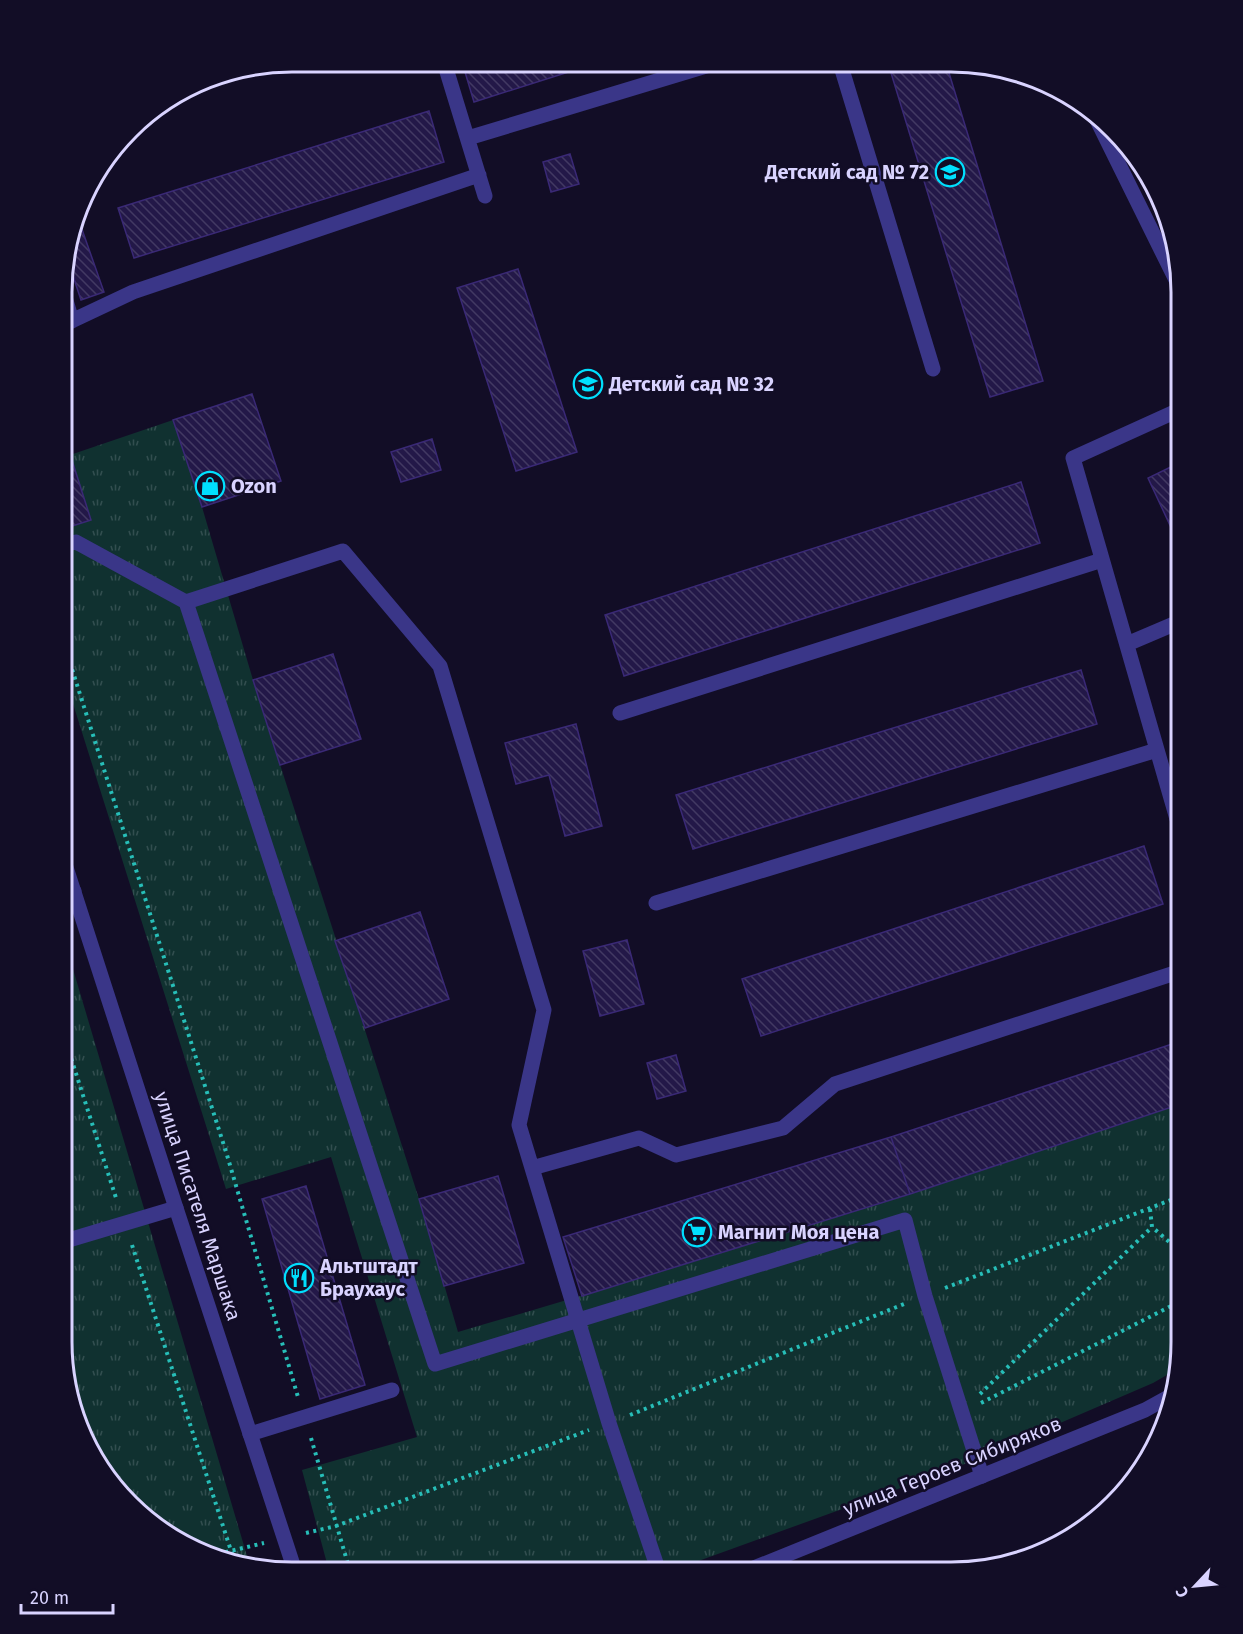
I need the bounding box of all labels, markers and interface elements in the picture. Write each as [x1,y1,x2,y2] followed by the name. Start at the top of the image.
[934,156,966,188] school or university icon: Детский сад № 72
[764,160,929,184] place label: Детский сад № 72
[572,368,604,400] school or university icon: Детский сад № 32
[608,372,774,396] place label: Детский сад № 32
[194,470,226,502] shop icon: Ozon
[231,474,277,498] place label: Ozon
[150,1088,246,1324] street label: улица Писателя Маршака
[681,1216,713,1248] supermarket icon: Магнит Моя цена
[718,1220,880,1244] place label: Магнит Моя цена
[319,1254,418,1301] place label: Альтштадт Браухаус
[283,1262,315,1294] restaurant icon: Альтштадт Браухаус
[839,1411,1065,1521] street label: улица Героев Сибиряков
[1165,1556,1225,1616] north arrow
[21,1577,112,1615] scale bar
[1171,1583,1193,1601] text: С
[30,1587,69,1609] text: 20 m

